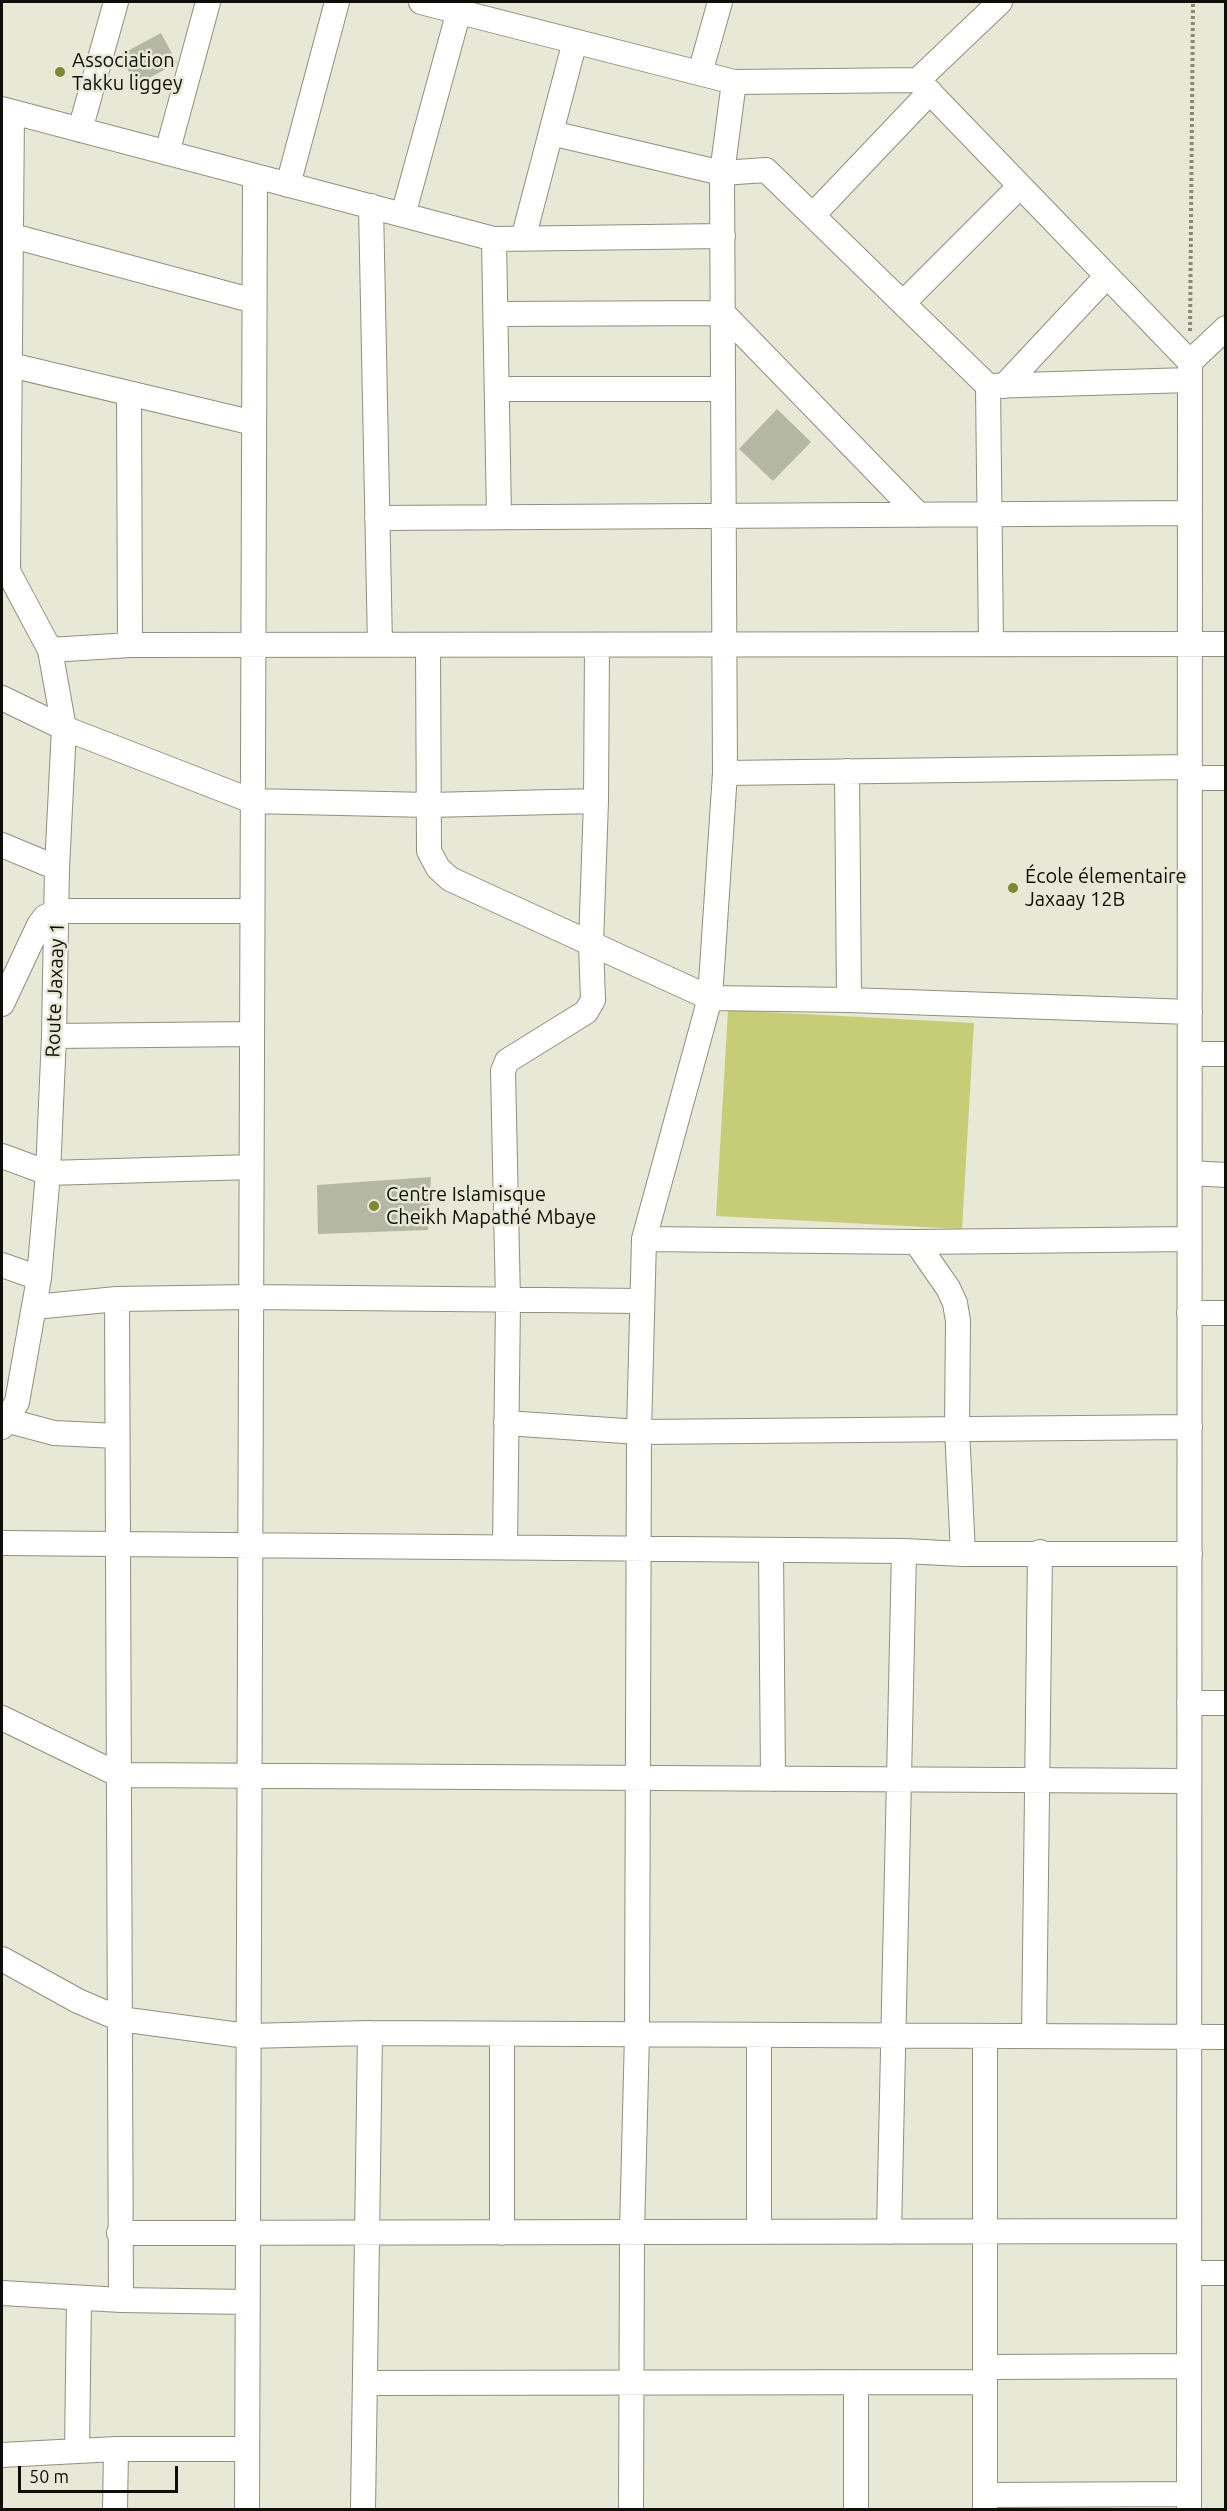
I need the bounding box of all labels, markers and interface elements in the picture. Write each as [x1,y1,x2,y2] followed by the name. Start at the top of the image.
[72,48,183,95] place label: Association Takku liggey
[53,65,67,79] marker: Association Takku liggey
[1025,864,1187,911] place label: École élementaire Jaxaay 12B
[1006,881,1020,895] marker: École élementaire Jaxaay 12B
[41,922,69,1058] street label: Route Jaxaay 1
[386,1182,596,1229] place label: Centre Islamisque Cheikh Mapathé Mbaye
[367,1199,381,1213] marker: Centre Islamisque Cheikh Mapathé Mbaye
[21,2454,182,2492] scale bar
[29,2466,69,2486] text: 50 m

